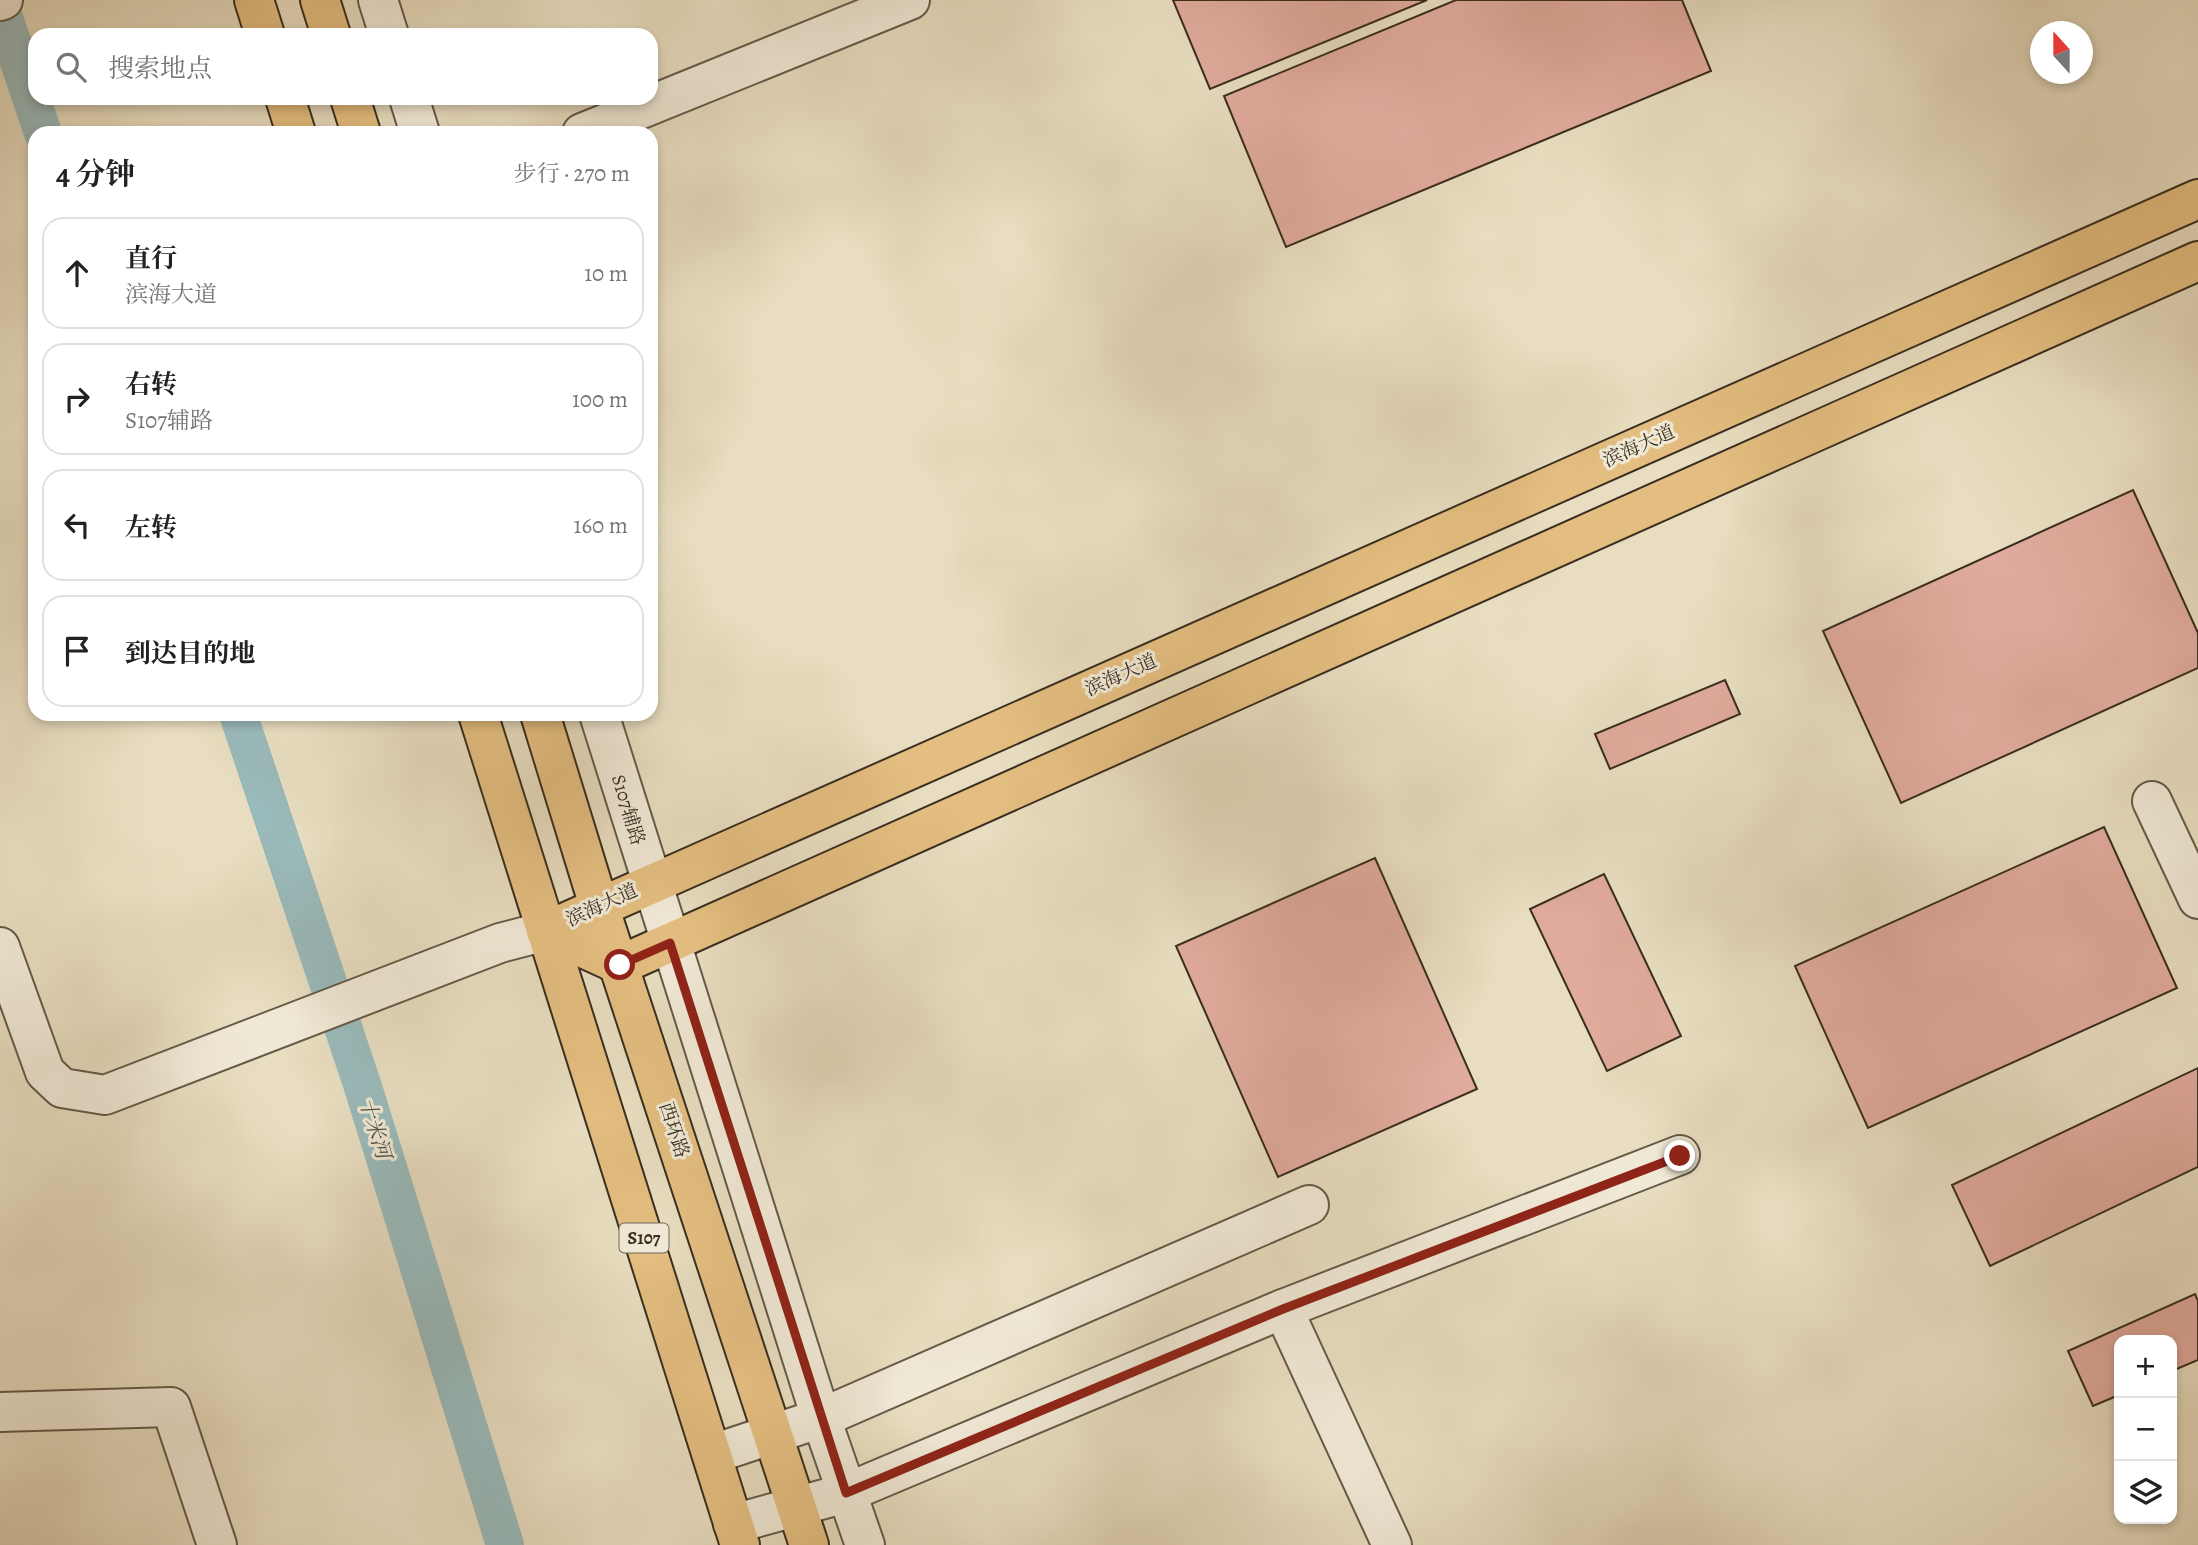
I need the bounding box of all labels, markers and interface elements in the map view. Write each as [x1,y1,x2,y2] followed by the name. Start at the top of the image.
[2030,21,2093,84] north arrow
[28,28,658,105] search box
[52,48,90,86] icon: search
[108,51,212,86] text: 搜索地点
[56,154,135,194] text: 4 分钟
[514,158,630,189] text: 步行 · 270 m
[125,241,177,276] text: 直行
[58,254,96,292] icon: ahead
[584,258,628,289] text: 10 m
[125,279,217,310] text: 滨海大道
[125,367,177,402] text: 右转
[58,380,96,418] icon: right
[572,384,628,415] text: 100 m
[125,405,213,436] text: S107辅路
[1599,419,1679,473] street label: 滨海大道
[58,506,96,544] icon: left
[125,510,177,545] text: 左转
[574,510,628,541] text: 160 m
[58,632,96,670] icon: arrive
[125,636,255,671] text: 到达目的地
[1081,648,1161,702] street label: 滨海大道
[605,771,651,849] street label: S107辅路
[562,877,642,933] street label: 滨海大道
[604,949,635,980] route start
[352,1094,399,1166] water label: 十米河
[653,1099,695,1161] street label: 西环路
[1664,1140,1695,1171] route end
[620,1224,668,1252] road number: S107
[2114,1335,2177,1524] map controls
[2114,1335,2177,1398] button: +
[2114,1398,2177,1461] button: −
[2114,1461,2177,1524] button: layers

